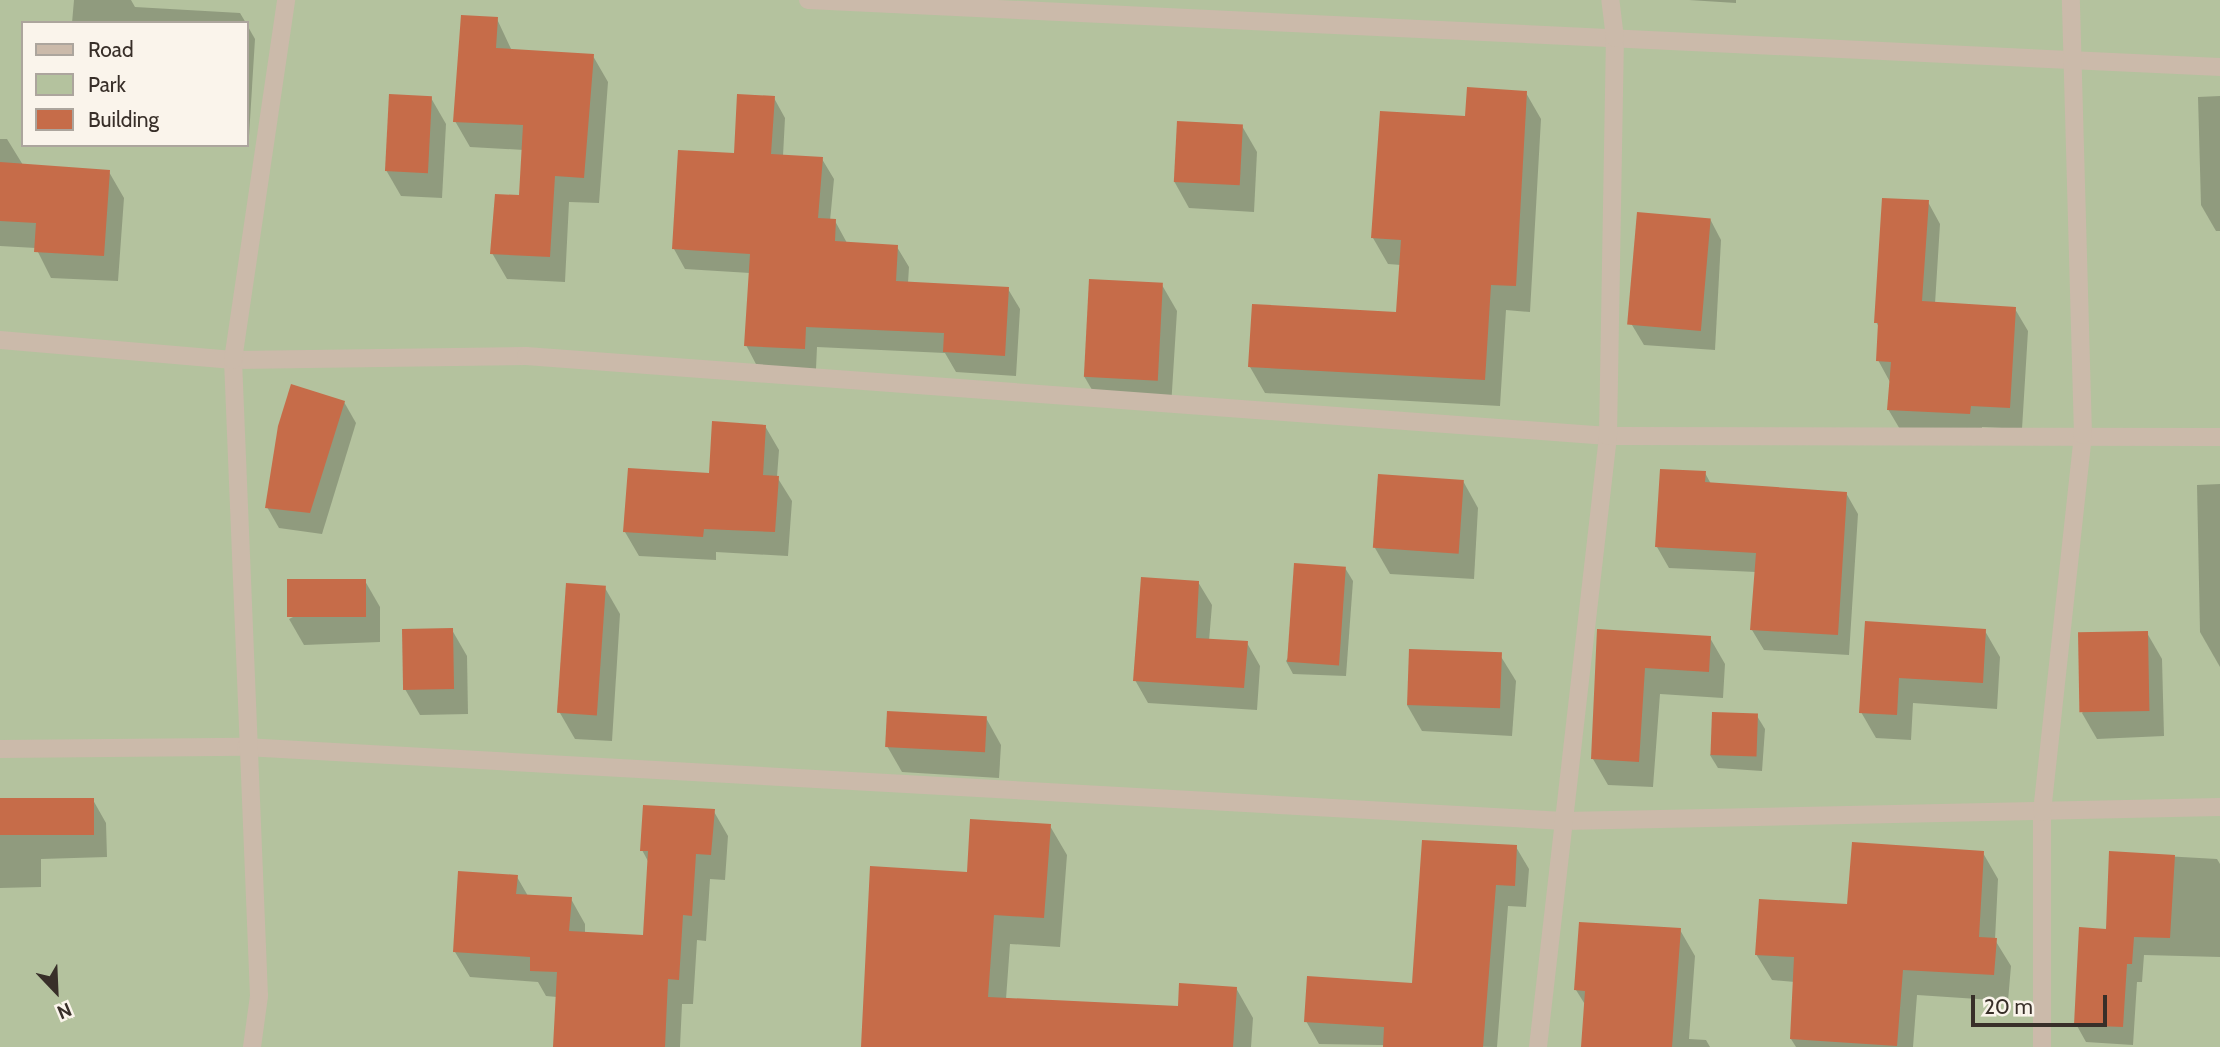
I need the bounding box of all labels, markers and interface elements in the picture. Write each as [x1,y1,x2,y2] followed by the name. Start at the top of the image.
[21,21,248,147] legend
[88,37,134,62] text: Road
[88,72,126,97] text: Park
[88,107,159,132] text: Building
[21,956,91,1026] north arrow
[1975,981,2112,1025] scale bar
[1984,994,2033,1019] text: 20 m
[54,998,75,1024] text: N

